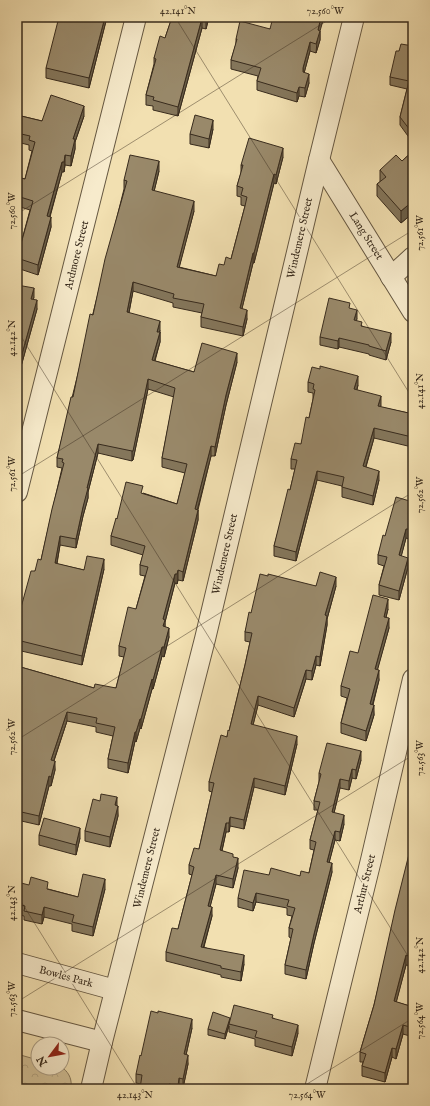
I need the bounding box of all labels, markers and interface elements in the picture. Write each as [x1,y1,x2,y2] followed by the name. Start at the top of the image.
[160,5,196,18] text: 42.141°N
[307,5,344,18] text: 72.560°W
[6,192,19,229] text: 72.560°W
[284,196,316,280] street label: Windemere Street
[346,209,386,263] street label: Lang Street
[414,215,427,251] text: 72.561°W
[61,219,92,292] street label: Ardmore Street
[6,319,19,356] text: 42.142°N
[414,373,427,409] text: 42.141°N
[6,456,19,492] text: 72.561°W
[414,476,427,513] text: 72.562°W
[209,512,241,596] street label: Windemere Street
[6,718,19,755] text: 72.562°W
[414,740,427,776] text: 72.563°W
[130,826,164,910] street label: Windemere Street
[351,853,379,916] street label: Arthur Street
[6,885,19,921] text: 42.143°N
[414,936,427,973] text: 42.142°N
[37,963,95,991] street label: Bowles Park
[6,981,19,1017] text: 72.563°W
[414,1002,427,1039] text: 72.564°W
[30,1036,70,1076] north arrow
[34,1053,51,1069] text: N
[117,1089,153,1102] text: 42.143°N
[289,1089,326,1102] text: 72.564°W

